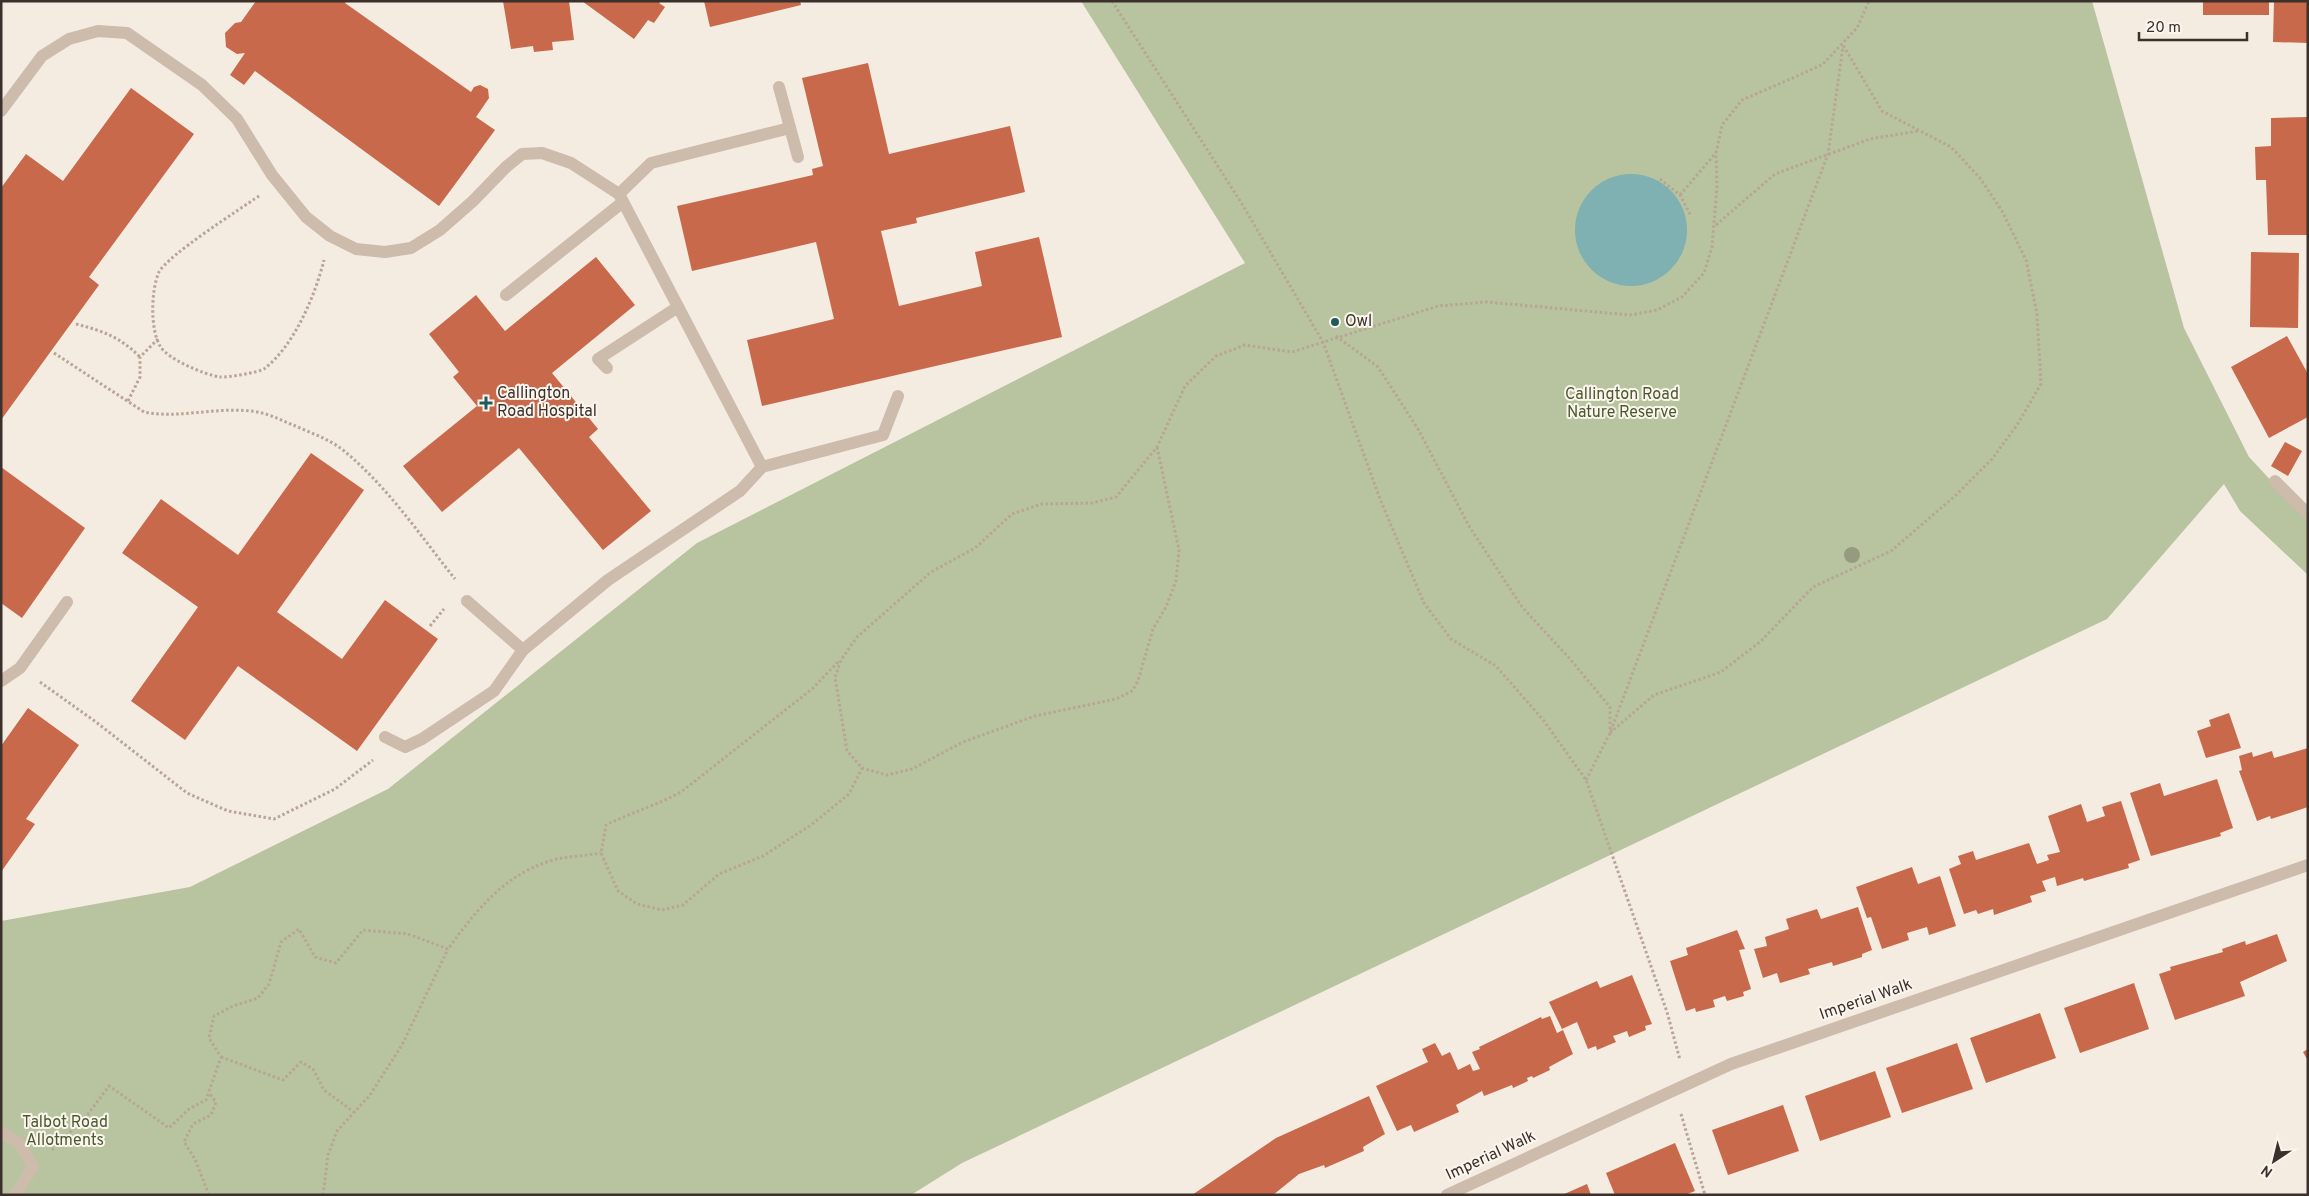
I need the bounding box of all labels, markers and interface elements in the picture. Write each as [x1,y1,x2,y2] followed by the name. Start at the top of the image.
[2139,10,2246,42] scale bar
[2146,19,2181,38] text: 20 m
[1345,312,1372,332] place label: Owl
[1329,316,1341,328] marker: Owl
[497,384,597,422] place label: Callington Road Hospital
[1565,385,1679,423] park label: Callington Road Nature Reserve
[479,396,493,410] marker: Callington Road Hospital
[1817,975,1915,1025] street label: Imperial Walk
[22,1113,108,1151] park label: Talbot Road Allotments
[1443,1126,1539,1186] street label: Imperial Walk
[2249,1136,2299,1186] north arrow
[2258,1161,2276,1180] text: N

